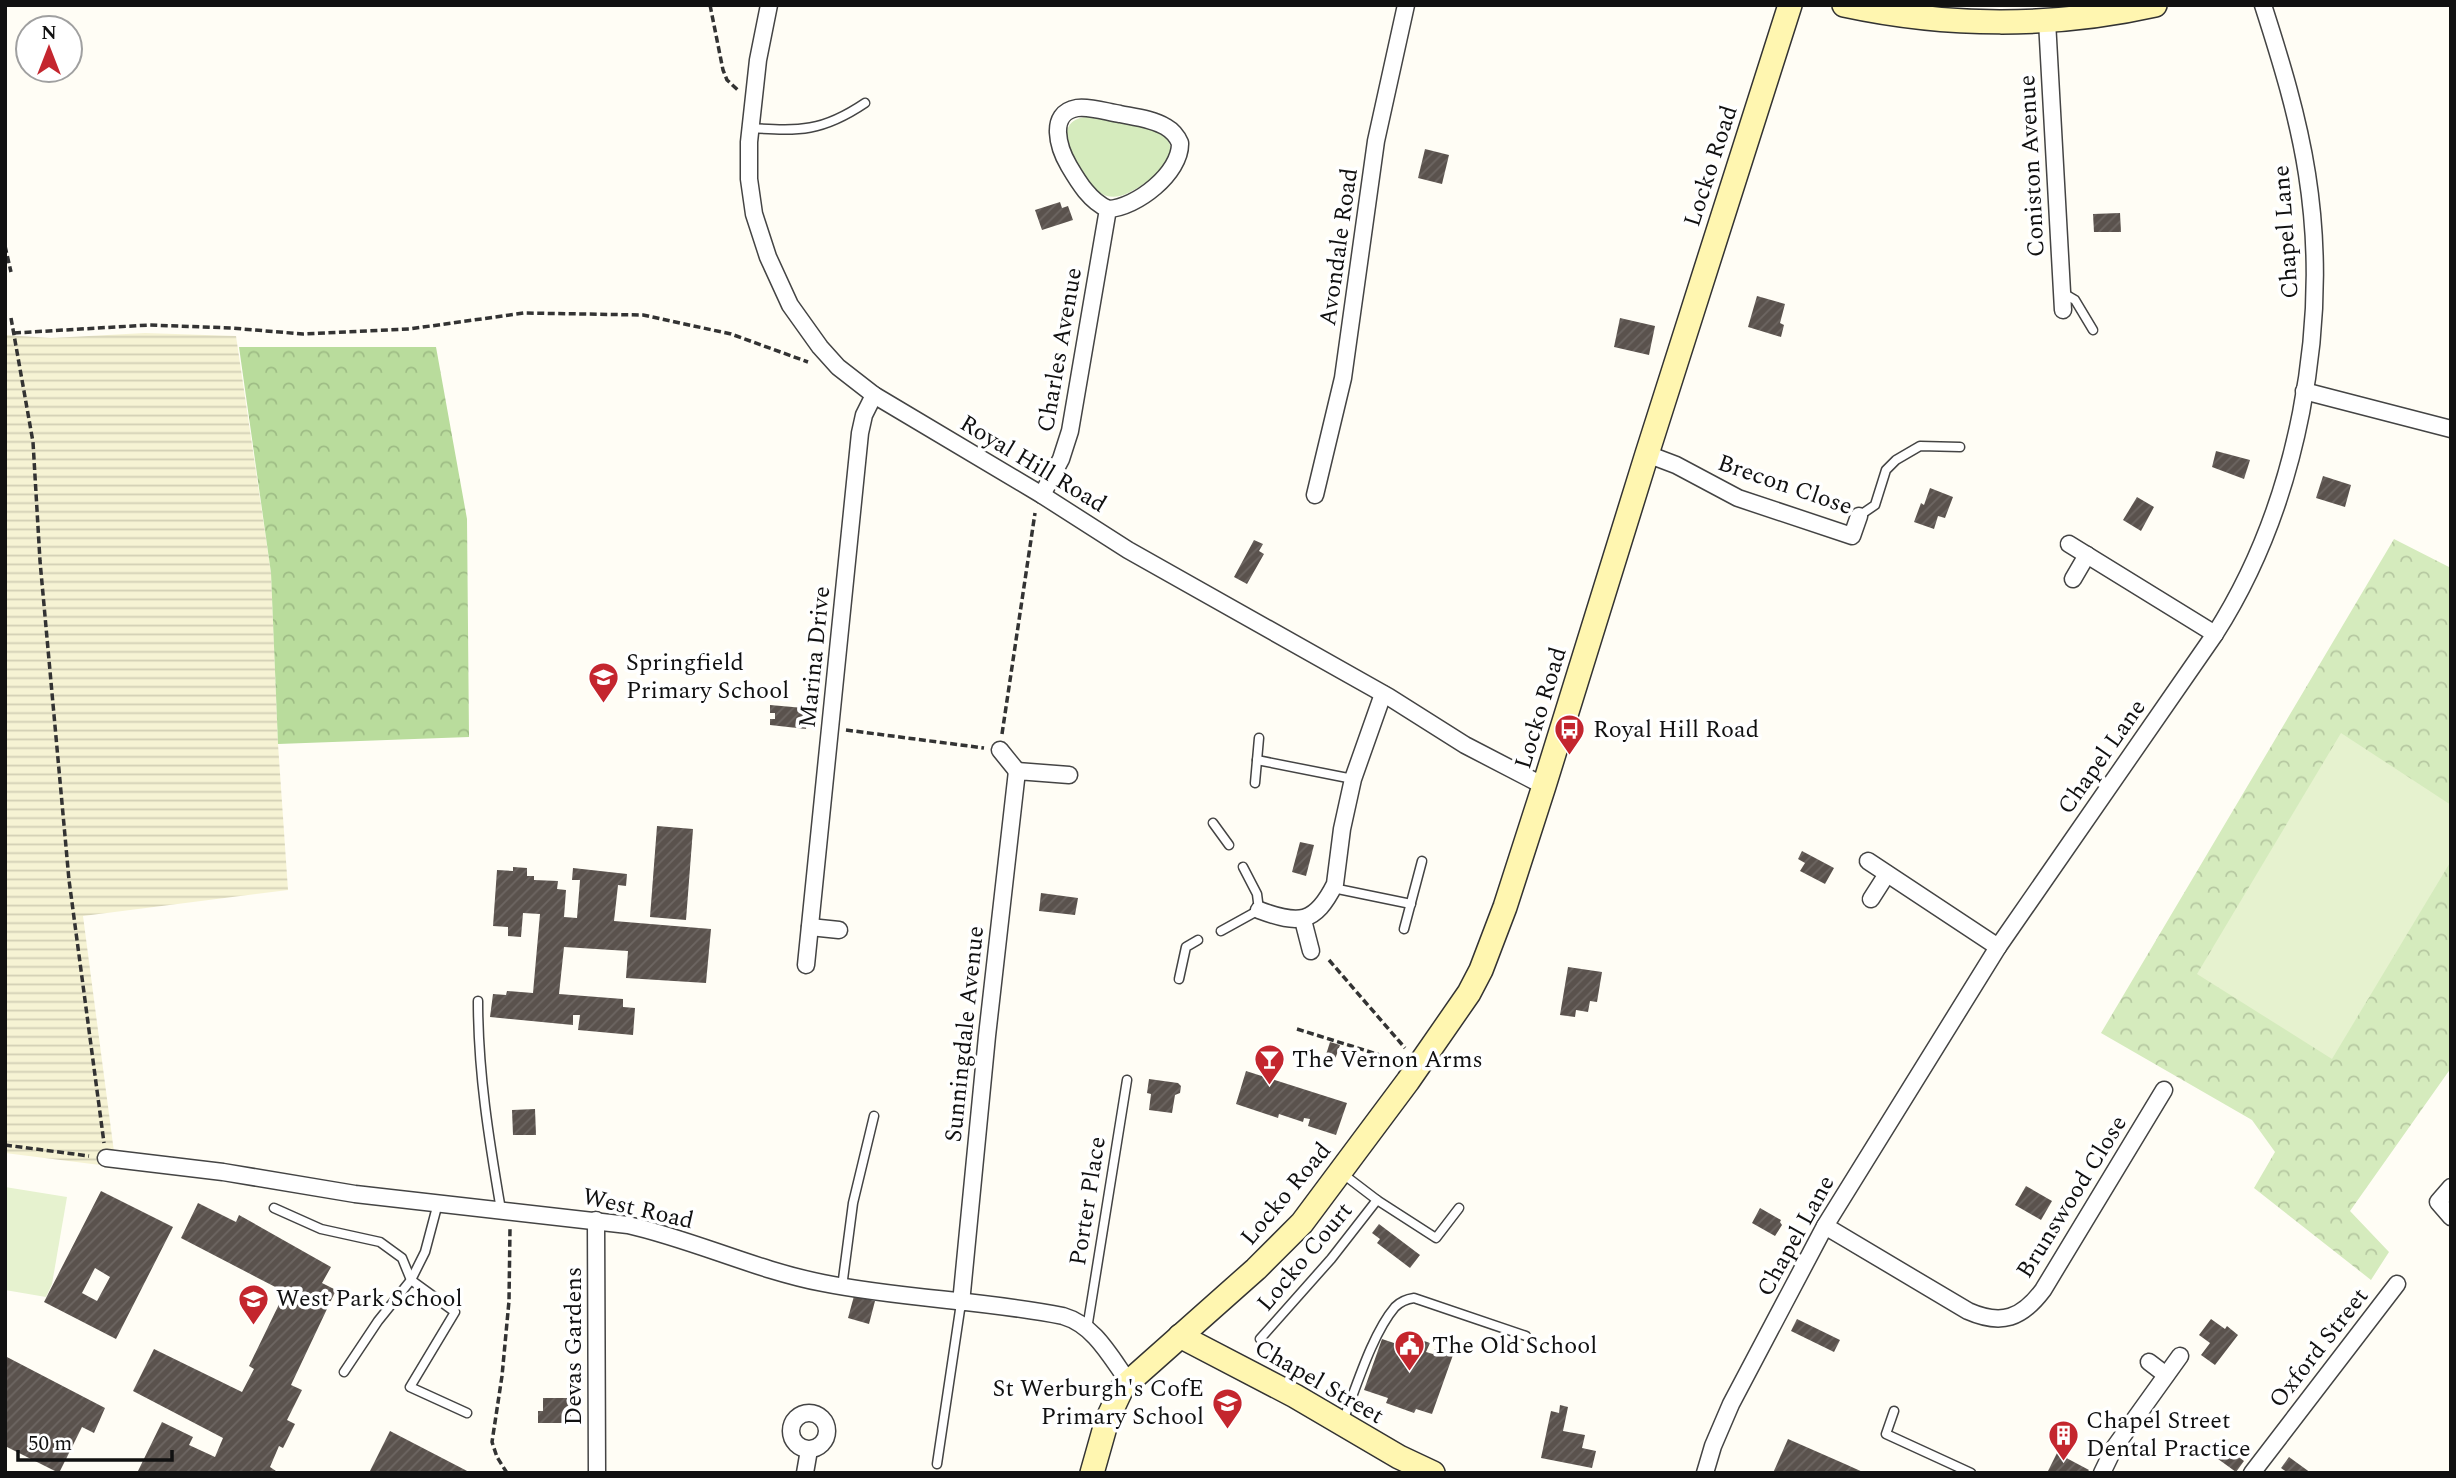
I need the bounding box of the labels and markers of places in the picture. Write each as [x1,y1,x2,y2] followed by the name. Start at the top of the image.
[626,645,789,709] place label: Springfield Primary School
[586,660,620,704] school or university icon: Springfield Primary School
[1593,712,1759,748] place label: Royal Hill Road
[1553,713,1587,757] bus stop icon: Royal Hill Road
[1292,1042,1483,1078] place label: The Vernon Arms
[1252,1043,1286,1087] bar icon: The Vernon Arms
[276,1281,463,1317] place label: West Park School
[236,1282,270,1326] school or university icon: West Park School
[1432,1328,1597,1364] place label: The Old School
[1392,1329,1426,1373] public building icon: The Old School
[992,1371,1204,1435] place label: St Werburgh's CofE Primary School
[1210,1386,1244,1430] school or university icon: St Werburgh's CofE Primary School
[2086,1403,2251,1467] place label: Chapel Street Dental Practice
[2046,1418,2080,1462] building icon: Chapel Street Dental Practice

